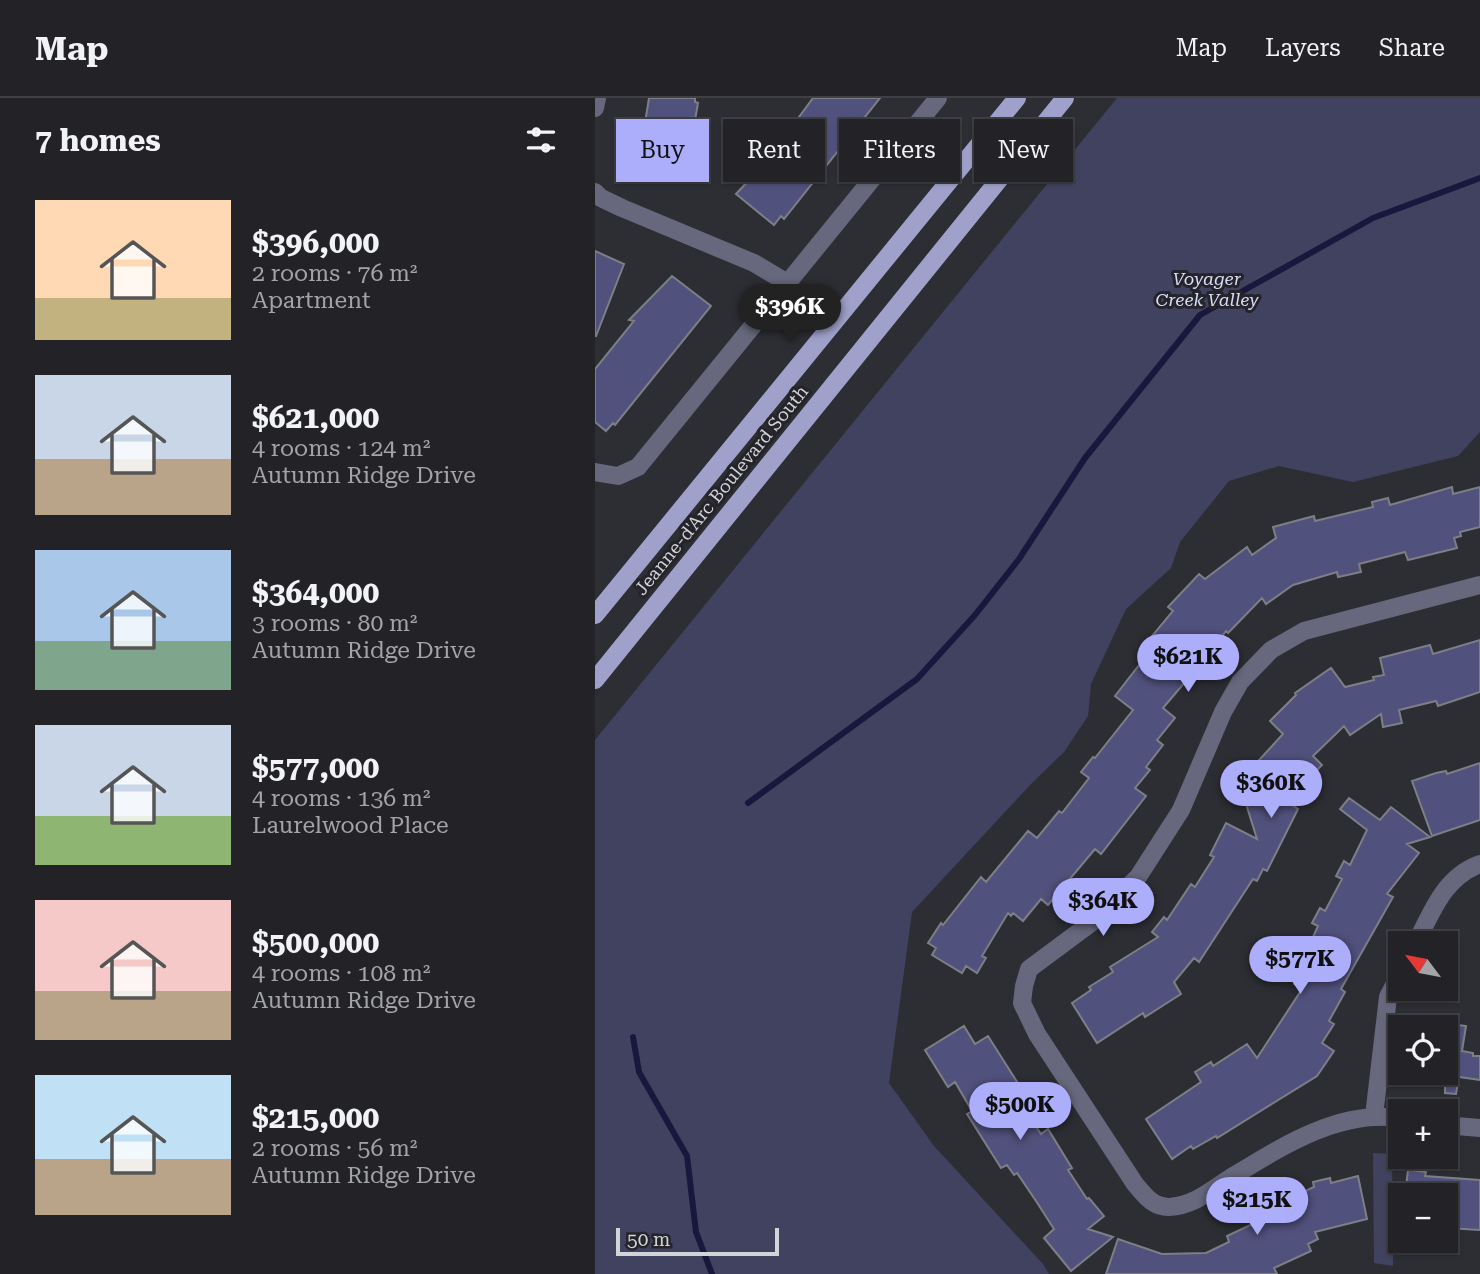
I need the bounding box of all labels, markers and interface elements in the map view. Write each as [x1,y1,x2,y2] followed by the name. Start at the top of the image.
[35,29,109,68] text: Map
[1176,34,1227,62] text: Map
[1265,34,1341,62] text: Layers
[1379,34,1445,62] text: Share
[616,119,709,182] chip: Buy
[723,119,825,182] chip: Rent
[839,119,960,182] chip: Filters
[974,119,1073,182] chip: New
[522,121,560,159] icon: filters
[35,123,161,158] text: 7 homes
[252,225,379,260] text: $396,000
[91,228,175,312] icon: home
[252,260,418,287] text: 2 rooms · 76 m²
[1156,268,1259,310] park label: Voyager Creek Valley
[741,285,839,344] pin: $396K
[252,287,371,314] text: Apartment
[755,293,825,320] text: $396K
[630,381,812,599] street label: Jeanne-d'Arc Boulevard South
[252,400,379,435] text: $621,000
[91,403,175,487] icon: home
[252,435,430,462] text: 4 rooms · 124 m²
[252,462,476,489] text: Autumn Ridge Drive
[252,575,379,610] text: $364,000
[91,578,175,662] icon: home
[252,610,418,637] text: 3 rooms · 80 m²
[1139,634,1237,694] pin: $621K
[252,637,476,664] text: Autumn Ridge Drive
[1153,643,1223,670] text: $621K
[252,750,379,785] text: $577,000
[91,753,175,837] icon: home
[1222,760,1320,820] pin: $360K
[1236,769,1306,796] text: $360K
[252,785,430,812] text: 4 rooms · 136 m²
[252,812,449,839] text: Laurelwood Place
[1054,878,1152,938] pin: $364K
[1068,887,1138,914] text: $364K
[252,925,379,960] text: $500,000
[91,928,175,1012] icon: home
[1388,931,1458,1001] north arrow
[1388,931,1458,1253] map controls
[1251,936,1349,996] pin: $577K
[1265,945,1335,972] text: $577K
[252,960,430,987] text: 4 rooms · 108 m²
[252,987,476,1014] text: Autumn Ridge Drive
[1388,1015,1458,1085] button: locate
[971,1082,1069,1142] pin: $500K
[985,1091,1055,1118] text: $500K
[1388,1099,1458,1169] button: +
[252,1100,379,1135] text: $215,000
[91,1103,175,1187] icon: home
[252,1135,418,1162] text: 2 rooms · 56 m²
[252,1162,476,1189] text: Autumn Ridge Drive
[1208,1178,1306,1237] pin: $215K
[1388,1183,1458,1253] button: −
[1222,1186,1292,1213] text: $215K
[616,1225,779,1257] scale bar
[627,1228,670,1251] text: 50 m

